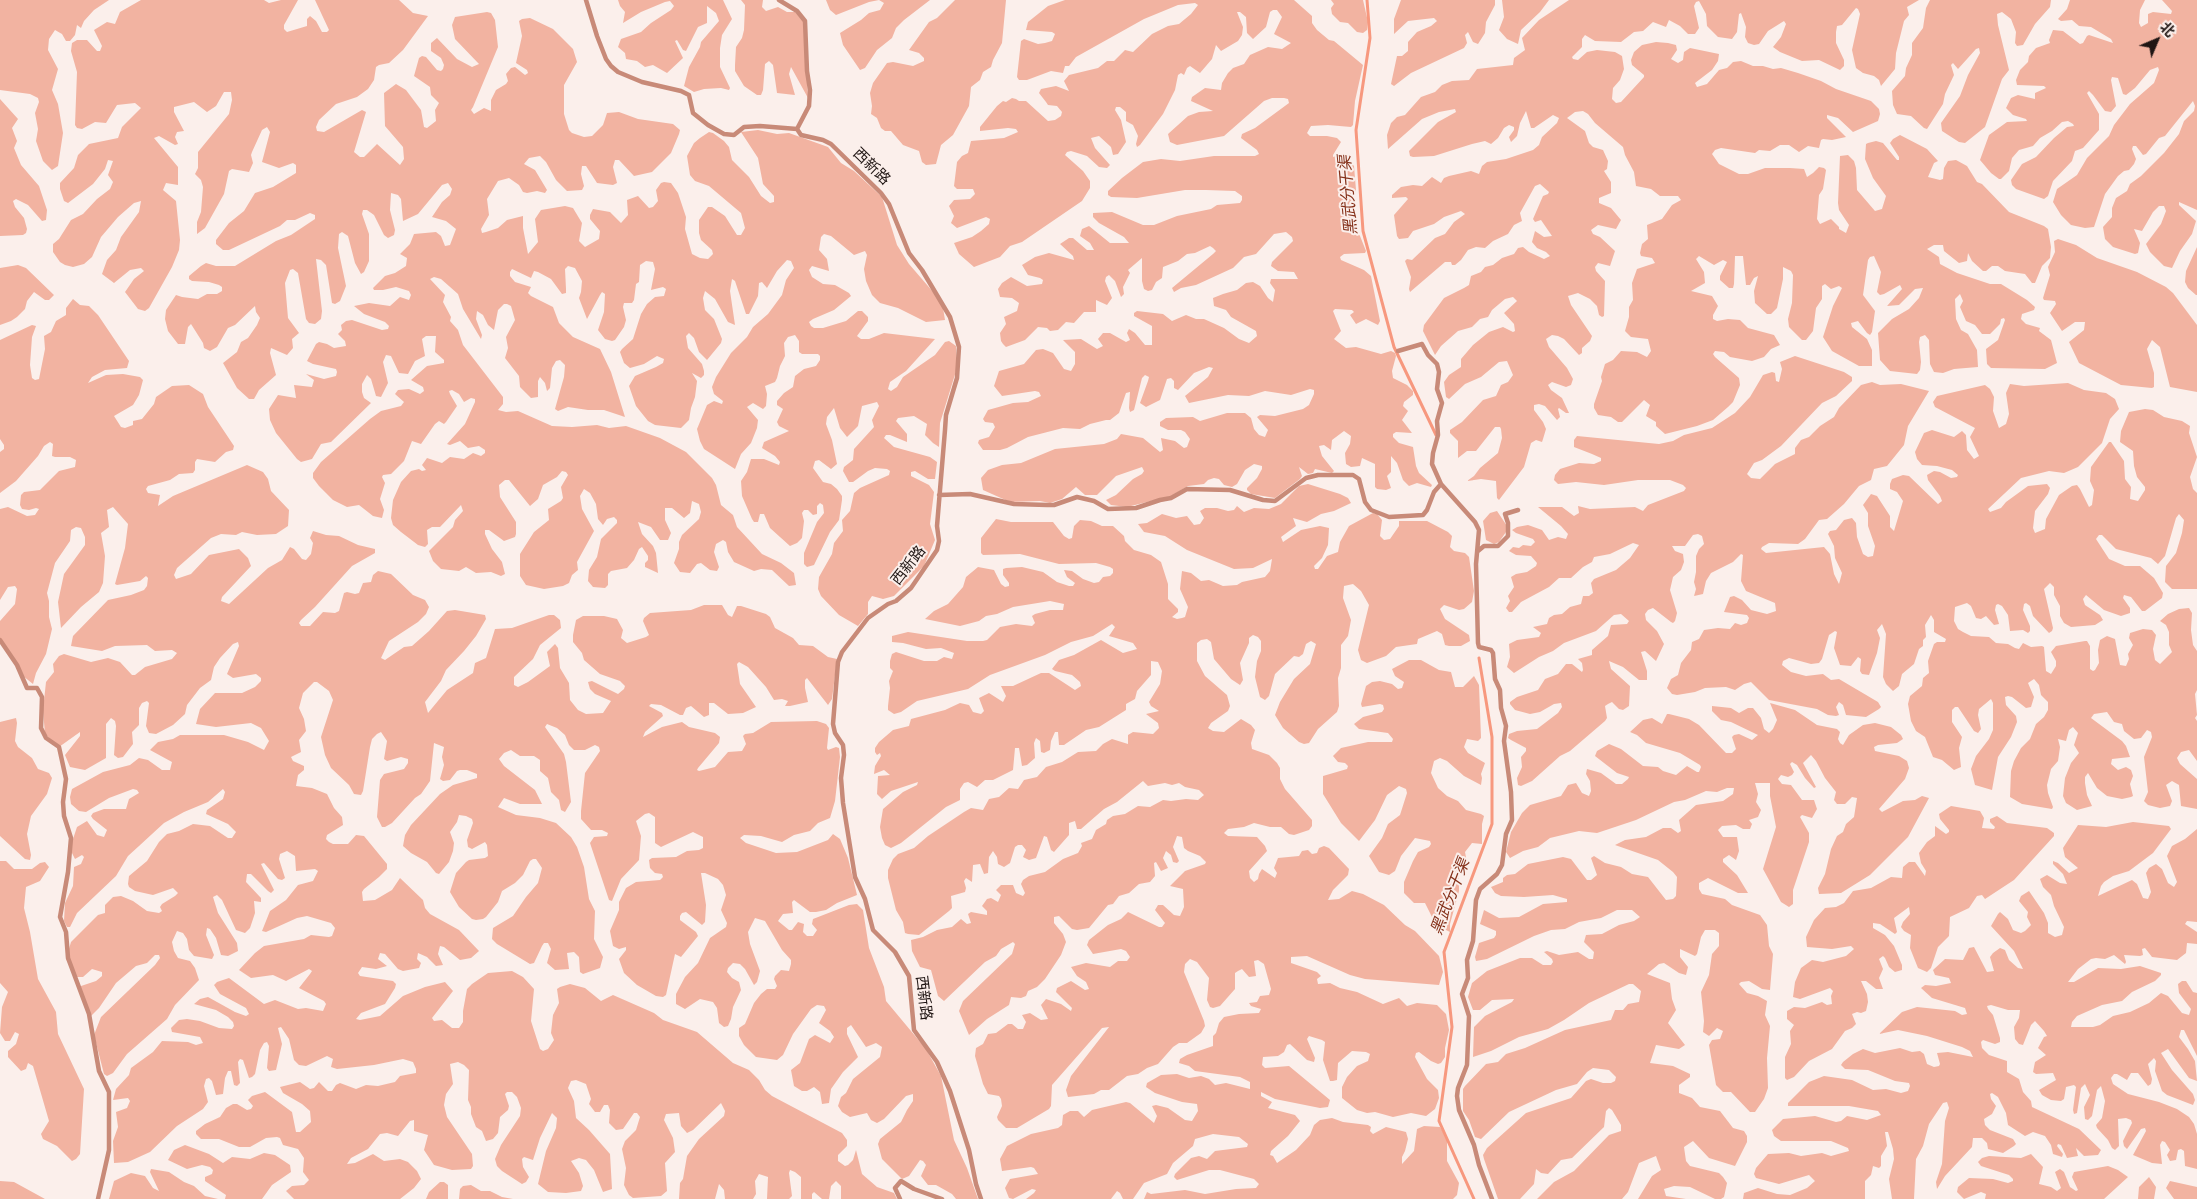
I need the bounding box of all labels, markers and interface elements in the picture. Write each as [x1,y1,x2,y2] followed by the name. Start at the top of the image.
[2132,15,2182,65] north arrow
[2156,17,2180,41] text: 北
[849,145,893,189] street label: 西新路
[1336,154,1362,236] water label: 黑武分干渠
[888,543,930,589] street label: 西新路
[1428,856,1474,938] water label: 黑武分干渠
[911,975,935,1021] street label: 西新路

